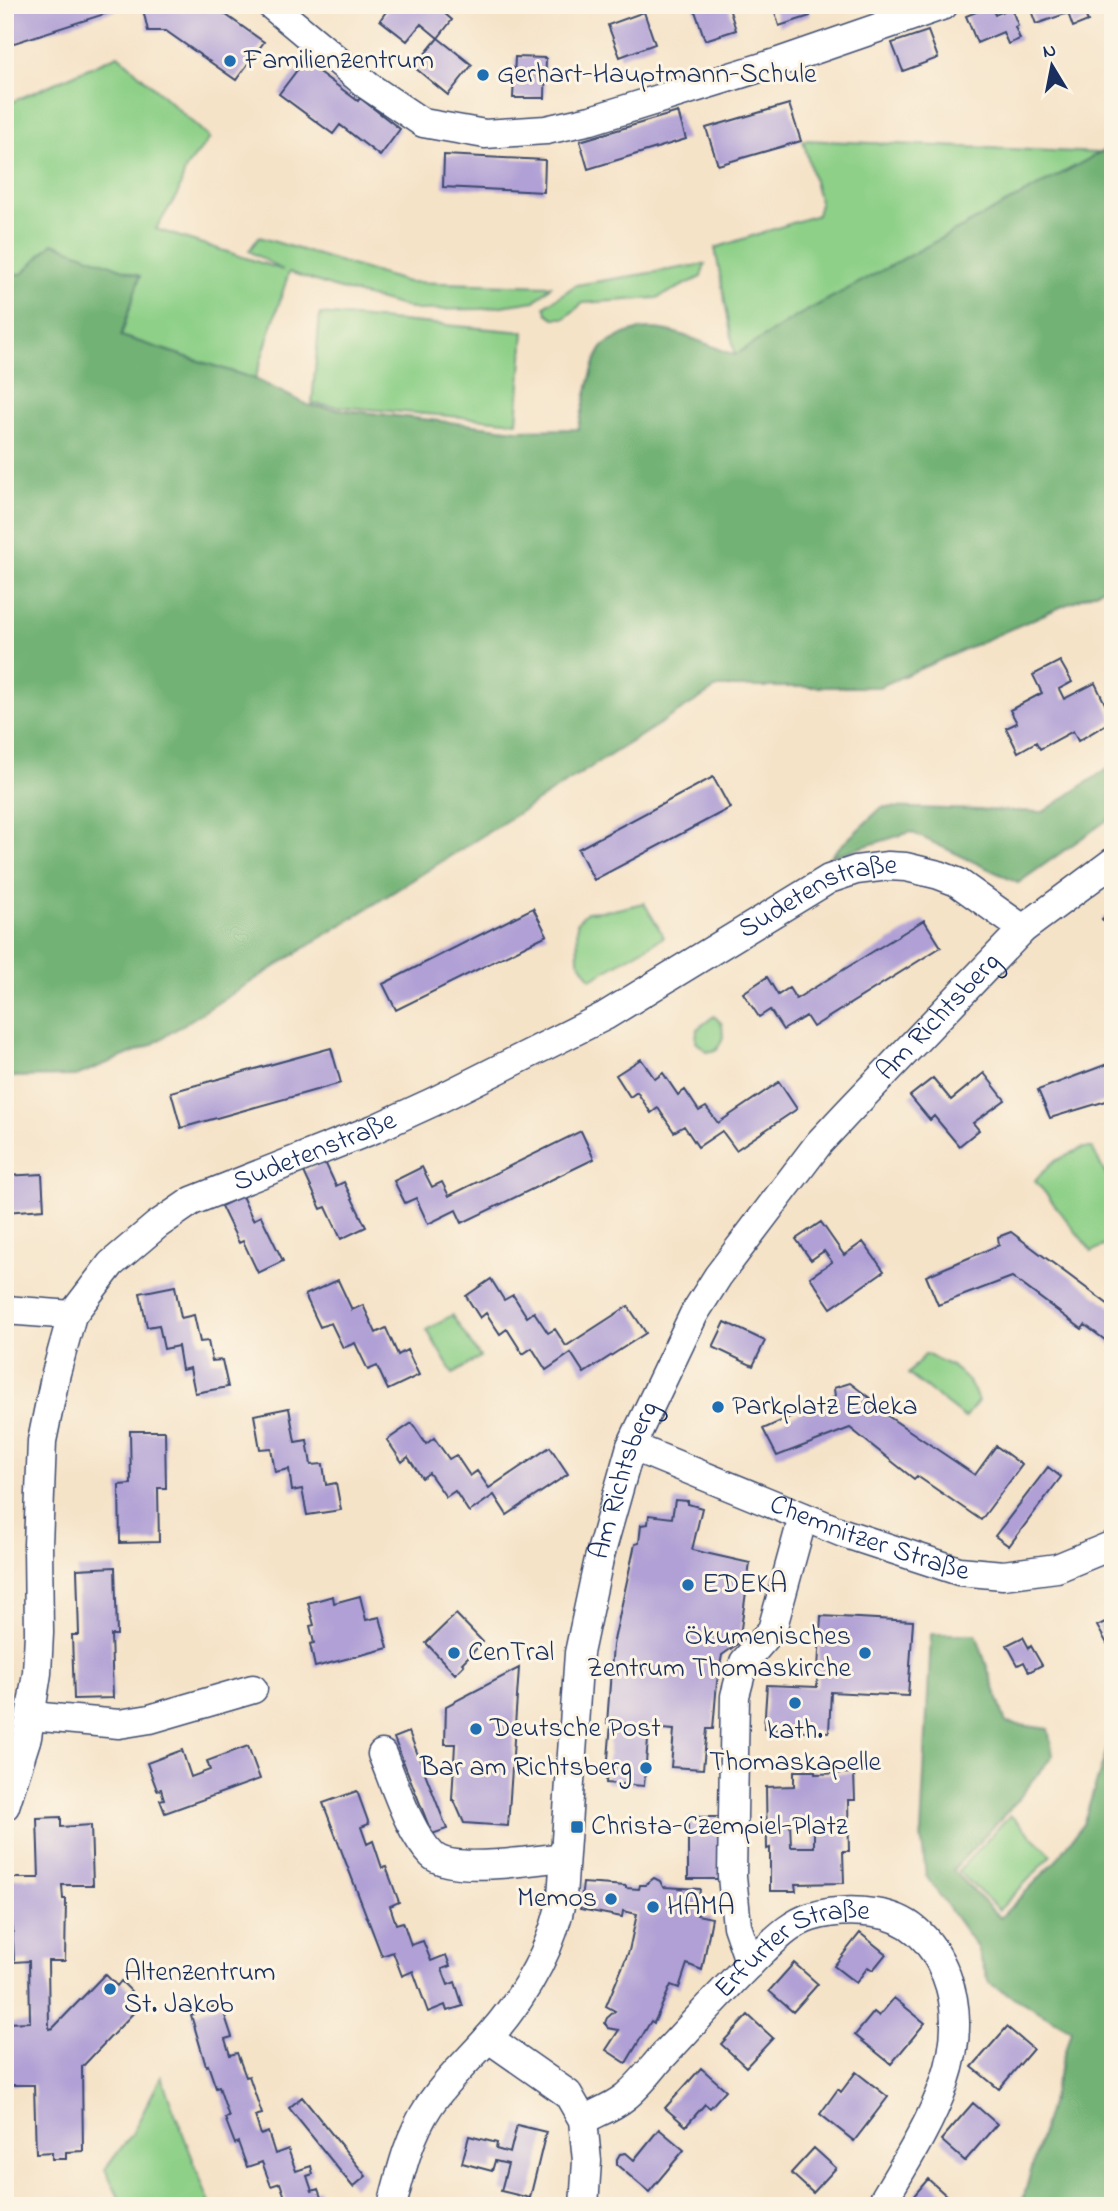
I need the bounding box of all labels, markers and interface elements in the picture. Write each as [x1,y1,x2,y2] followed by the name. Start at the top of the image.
[1016,32,1086,102] north arrow
[1041,37,1058,66] text: N
[243,41,434,82] place label: Familienzentrum
[222,53,238,69] marker: Familienzentrum
[497,55,817,96] place label: Gerhart-Hauptmann-Schule
[475,67,491,83] marker: Gerhart-Hauptmann-Schule
[731,845,899,950] street label: Sudetenstraße
[867,943,1011,1090] street label: Am Richtsberg
[227,1101,404,1203] street label: Sudetenstraße
[732,1387,918,1428] place label: Parkplatz Edeka
[579,1394,670,1564] street label: Am Richtsberg
[710,1399,726,1415] marker: Parkplatz Edeka
[763,1484,971,1592] street label: Chemnitzer Straße
[702,1565,787,1606] place label: EDEKA
[680,1577,696,1593] marker: EDEKA
[587,1617,851,1690] place label: Ökumenisches Zentrum Thomaskirche
[468,1633,554,1674] place label: CenTral
[446,1645,462,1661] marker: CenTral
[857,1645,873,1661] marker: Ökumenisches Zentrum Thomaskirche
[787,1695,803,1711] marker: kath. Thomaskapelle
[489,1709,661,1750] place label: Deutsche Post
[709,1711,882,1784] place label: kath. Thomaskapelle
[468,1721,484,1737] marker: Deutsche Post
[419,1748,632,1789] place label: Bar am Richtsberg
[638,1760,654,1776] marker: Bar am Richtsberg
[591,1807,848,1848] place label: Christa-Czempiel-Platz
[569,1819,585,1835] marker: Christa-Czempiel-Platz
[517,1879,597,1920] place label: Memos
[667,1887,735,1928] place label: HAMA
[603,1891,619,1907] marker: Memos
[705,1891,872,2008] street label: Erfurter Straße
[645,1899,661,1915] marker: HAMA
[124,1953,276,2026] place label: Altenzentrum St. Jakob
[102,1981,118,1997] marker: Altenzentrum St. Jakob

